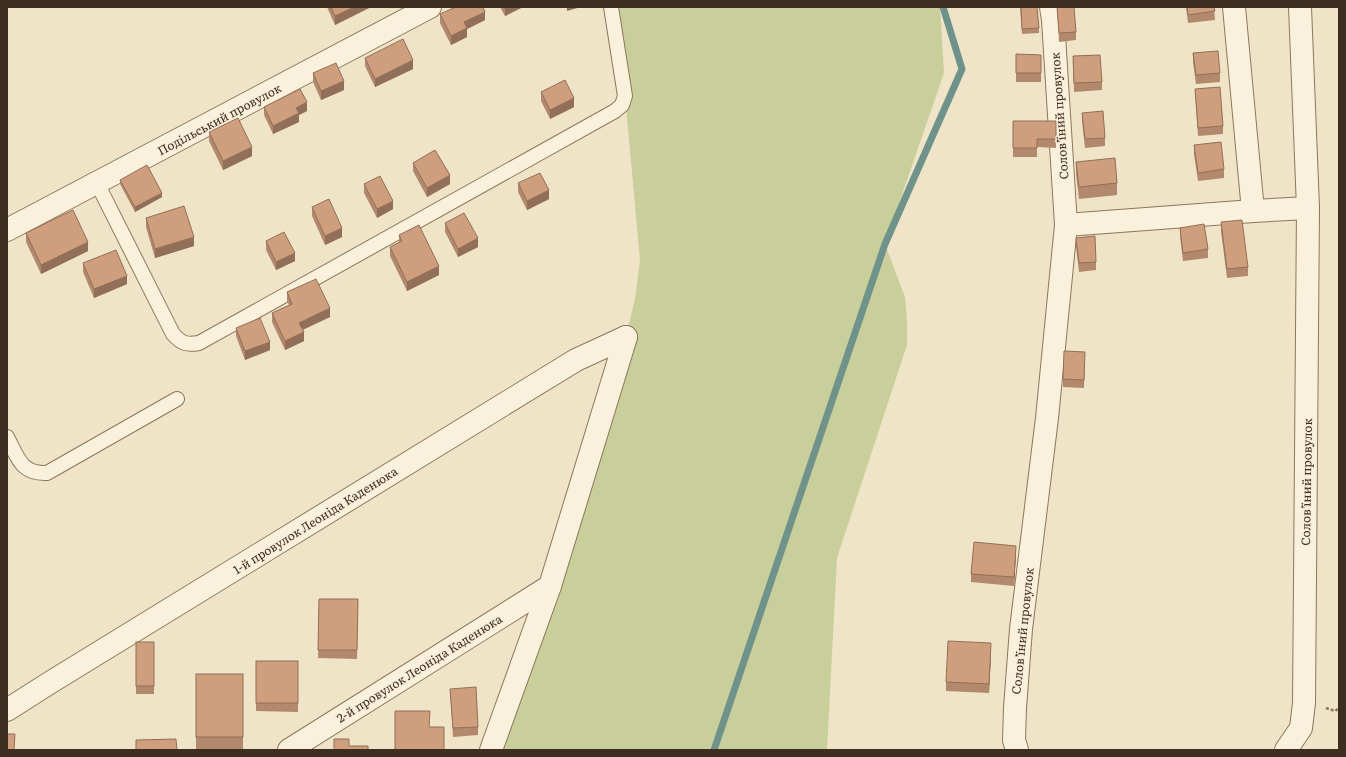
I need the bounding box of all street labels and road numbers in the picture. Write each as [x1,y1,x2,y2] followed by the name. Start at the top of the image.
[1046,52,1072,180] street label: Соловʼїний провулок
[154,79,284,159] street label: Подільський провулок
[1296,418,1316,546] street label: Соловʼїний провулок
[229,461,401,578] street label: 1-й провулок Леоніда Каденюка
[1006,567,1038,695] street label: Соловʼїний провулок
[333,609,506,727] street label: 2-й провулок Леоніда Каденюка

